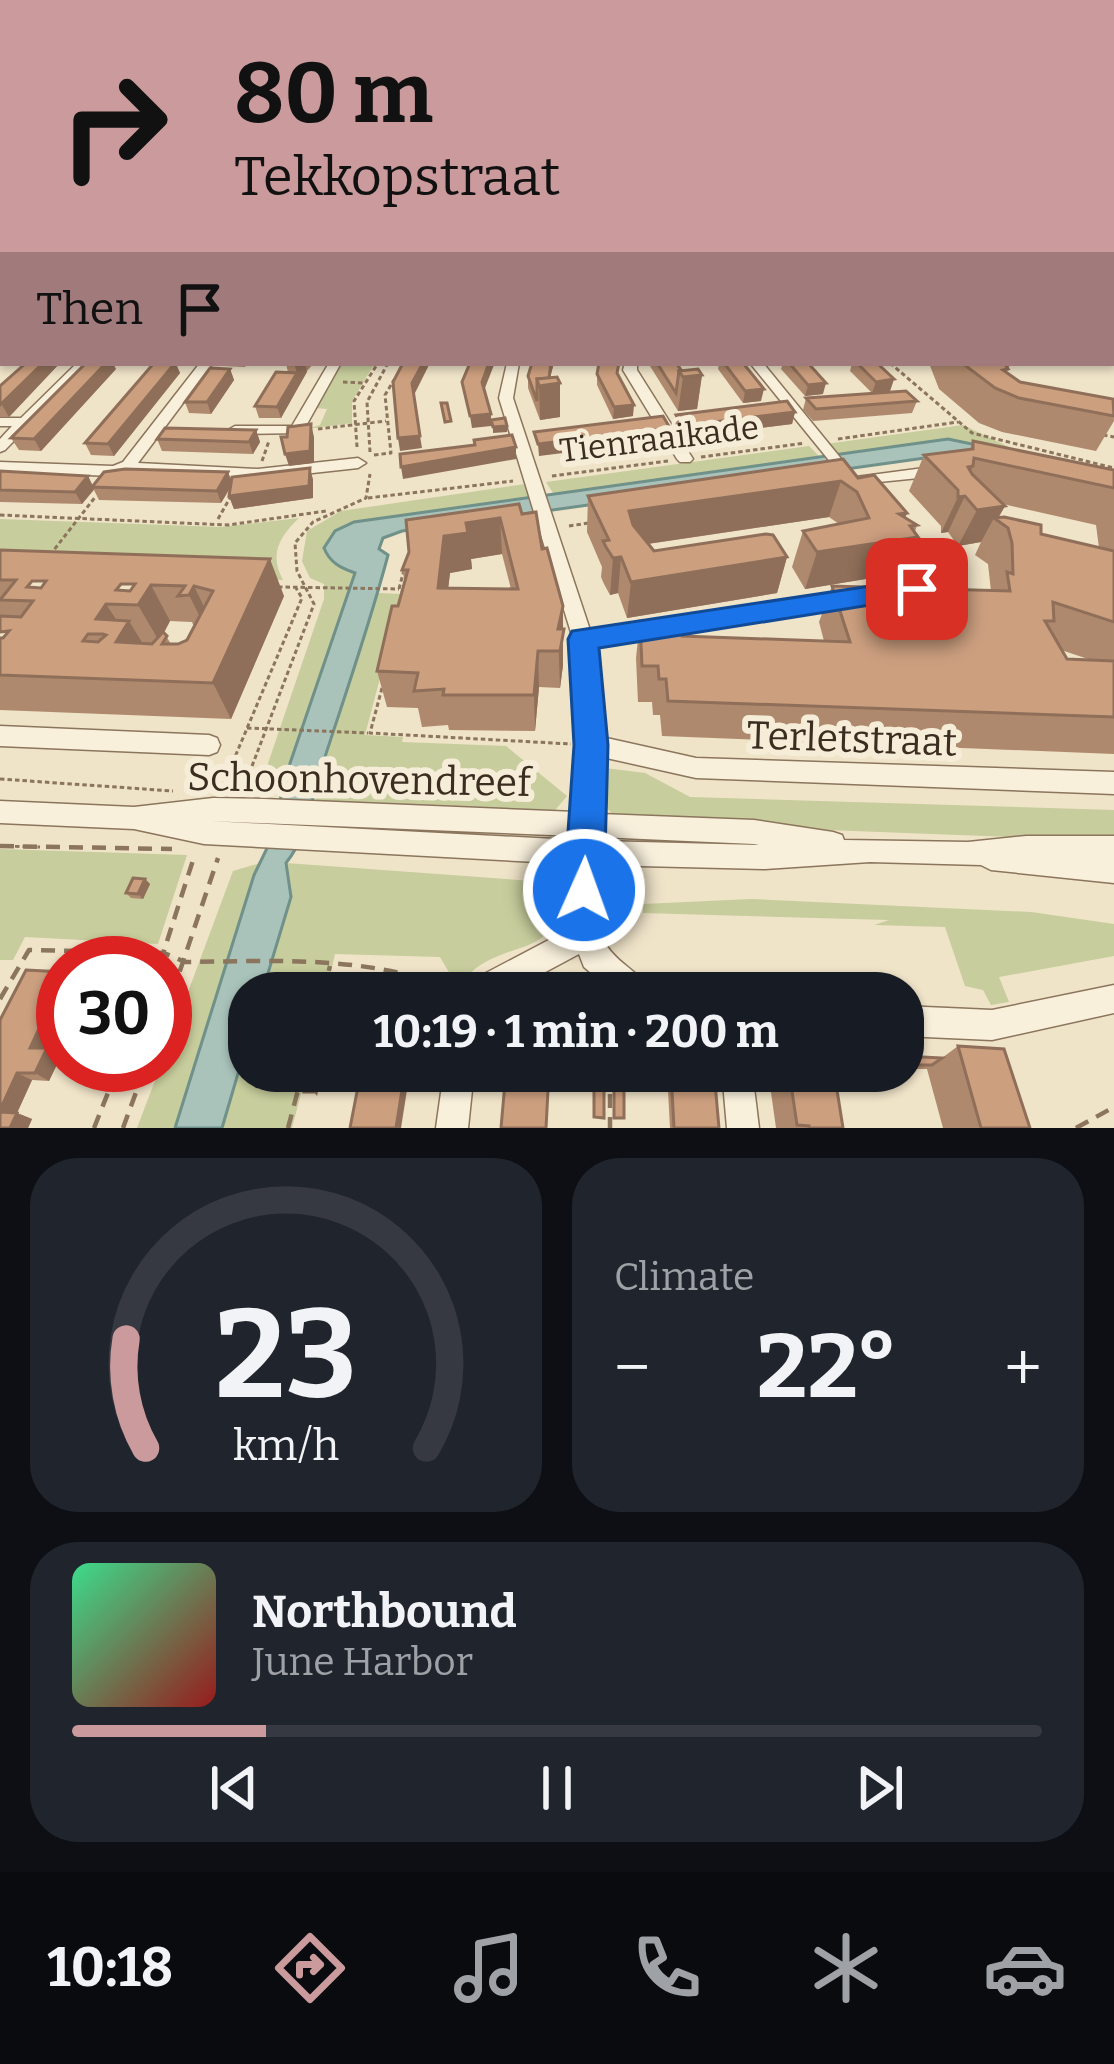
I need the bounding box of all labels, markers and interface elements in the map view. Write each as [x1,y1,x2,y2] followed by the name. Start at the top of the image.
[234,43,433,144] text: 80 m
[36,48,192,204] icon: right
[234,145,560,209] text: Tekkopstraat
[167,276,233,342] icon: arrive
[36,282,143,336] text: Then
[557,407,761,471] street label: Tienraaikade
[866,538,968,640] pin
[884,556,950,622] icon: arrive
[746,712,958,766] street label: Terletstraat
[187,754,534,806] street label: Schoonhovendreef
[521,827,647,953] position arrow
[36,936,192,1092] speed limit sign: 30
[373,1005,779,1059] text: 10:19 · 1 min · 200 m
[614,1254,754,1300] text: Climate
[215,1280,357,1430] text: 23
[757,1313,898,1421] text: 22°
[614,1328,650,1407] text: −
[1004,1328,1042,1407] text: +
[233,1420,339,1471] text: km/h
[252,1585,517,1639] text: Northbound
[252,1639,473,1685] text: June Harbor
[201,1755,267,1821] icon: previous
[524,1755,590,1821] icon: pause
[847,1755,913,1821] icon: next
[268,1926,352,2010] icon: directions
[447,1926,531,2010] icon: music
[625,1926,709,2010] icon: phone
[804,1926,888,2010] icon: climate
[983,1926,1067,2010] icon: car
[47,1936,173,2000] text: 10:18

